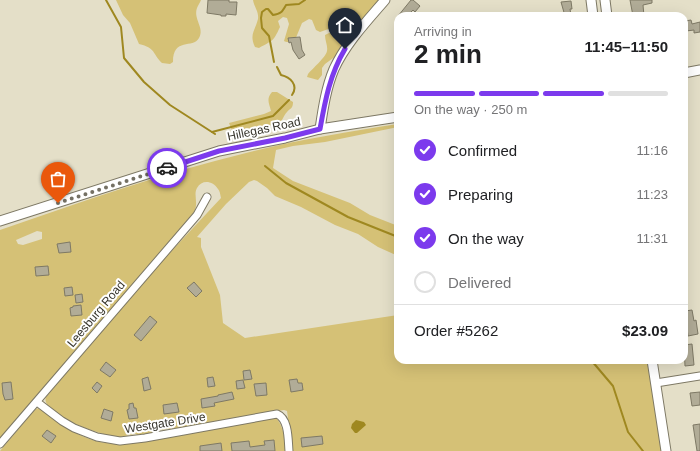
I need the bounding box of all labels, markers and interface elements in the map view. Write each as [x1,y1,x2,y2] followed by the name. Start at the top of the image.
[328,8,362,49] pin
[334,14,356,36] icon: home
[414,24,472,39] text: Arriving in
[585,38,668,55] text: 11:45–11:50
[414,39,482,69] text: 2 min
[414,102,527,117] text: On the way · 250 m
[226,114,302,144] street label: Hillegas Road
[414,139,436,161] icon: check
[448,142,517,159] text: Confirmed
[636,143,668,158] text: 11:16
[147,148,187,188] courier
[156,157,178,179] icon: car
[41,162,75,203] pin
[47,168,69,190] icon: bag
[414,183,436,205] icon: check
[448,186,513,203] text: Preparing
[636,187,668,202] text: 11:23
[414,227,436,249] icon: check
[448,230,524,247] text: On the way
[636,231,668,246] text: 11:31
[448,274,511,291] text: Delivered
[64,278,128,350] street label: Leesburg Road
[414,322,498,339] text: Order #5262
[622,322,668,339] text: $23.09
[124,410,207,436] street label: Westgate Drive

